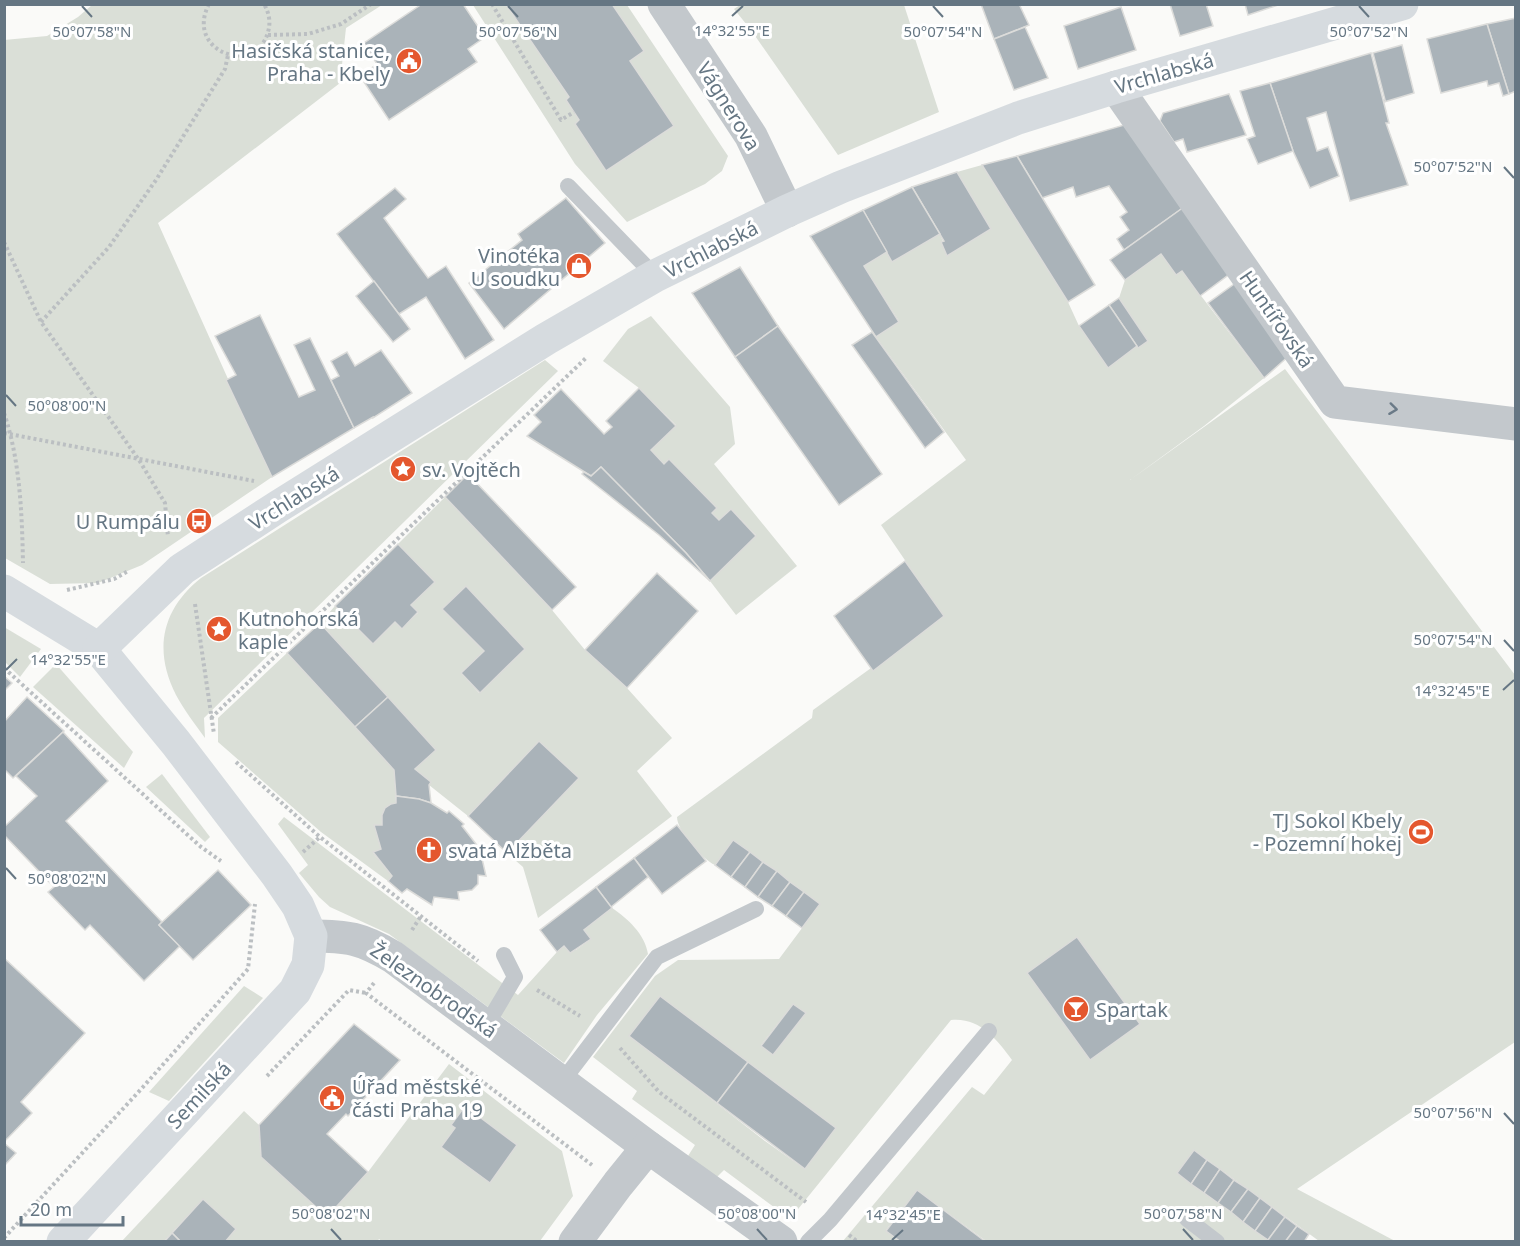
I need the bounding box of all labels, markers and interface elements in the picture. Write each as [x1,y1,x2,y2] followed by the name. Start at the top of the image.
[694,20,770,40] text: 14°32'55"E
[53,21,131,41] text: 50°07'58"N
[479,21,557,41] text: 50°07'56"N
[904,21,982,41] text: 50°07'54"N
[1330,21,1408,41] text: 50°07'52"N
[231,37,391,87] place label: Hasičská stanice, Praha - Kbely
[394,46,424,76] public building icon: Hasičská stanice, Praha - Kbely
[1111,46,1217,100] street label: Vrchlabská
[691,57,767,155] street label: Vágnerova
[1414,156,1492,176] text: 50°07'52"N
[660,214,762,284] street label: Vrchlabská
[471,242,560,292] place label: Vinotéka U soudku
[564,251,594,281] shop icon: Vinotéka U soudku
[1233,265,1321,373] street label: Huntířovská
[28,395,106,415] text: 50°08'00"N
[1388,402,1397,415] one-way arrow
[388,454,418,484] place icon: sv. Vojtěch
[422,456,521,483] place label: sv. Vojtěch
[244,460,344,536] street label: Vrchlabská
[184,506,214,536] bus stop icon: U Rumpálu
[76,508,180,535] place label: U Rumpálu
[238,605,359,655] place label: Kutnohorská kaple
[204,614,234,644] place icon: Kutnohorská kaple
[1414,629,1492,649] text: 50°07'54"N
[30,649,106,669] text: 14°32'55"E
[1414,680,1490,700] text: 14°32'45"E
[1253,807,1403,857] place label: TJ Sokol Kbely - Pozemní hokej
[1406,817,1436,847] sports icon: TJ Sokol Kbely - Pozemní hokej
[414,835,444,865] church icon: svatá Alžběta
[448,837,572,864] place label: svatá Alžběta
[28,868,106,888] text: 50°08'02"N
[365,936,503,1044] street label: Železnobrodská
[1061,994,1091,1024] bar icon: Spartak
[1096,996,1168,1023] place label: Spartak
[161,1056,237,1134] street label: Semilská
[352,1073,483,1123] place label: Úřad městské části Praha 19
[317,1083,347,1113] public building icon: Úřad městské části Praha 19
[1414,1102,1492,1122] text: 50°07'56"N
[21,1189,123,1227] scale bar
[30,1197,72,1221] text: 20 m
[292,1203,370,1223] text: 50°08'02"N
[718,1203,796,1223] text: 50°08'00"N
[1144,1203,1222,1223] text: 50°07'58"N
[865,1204,941,1224] text: 14°32'45"E

